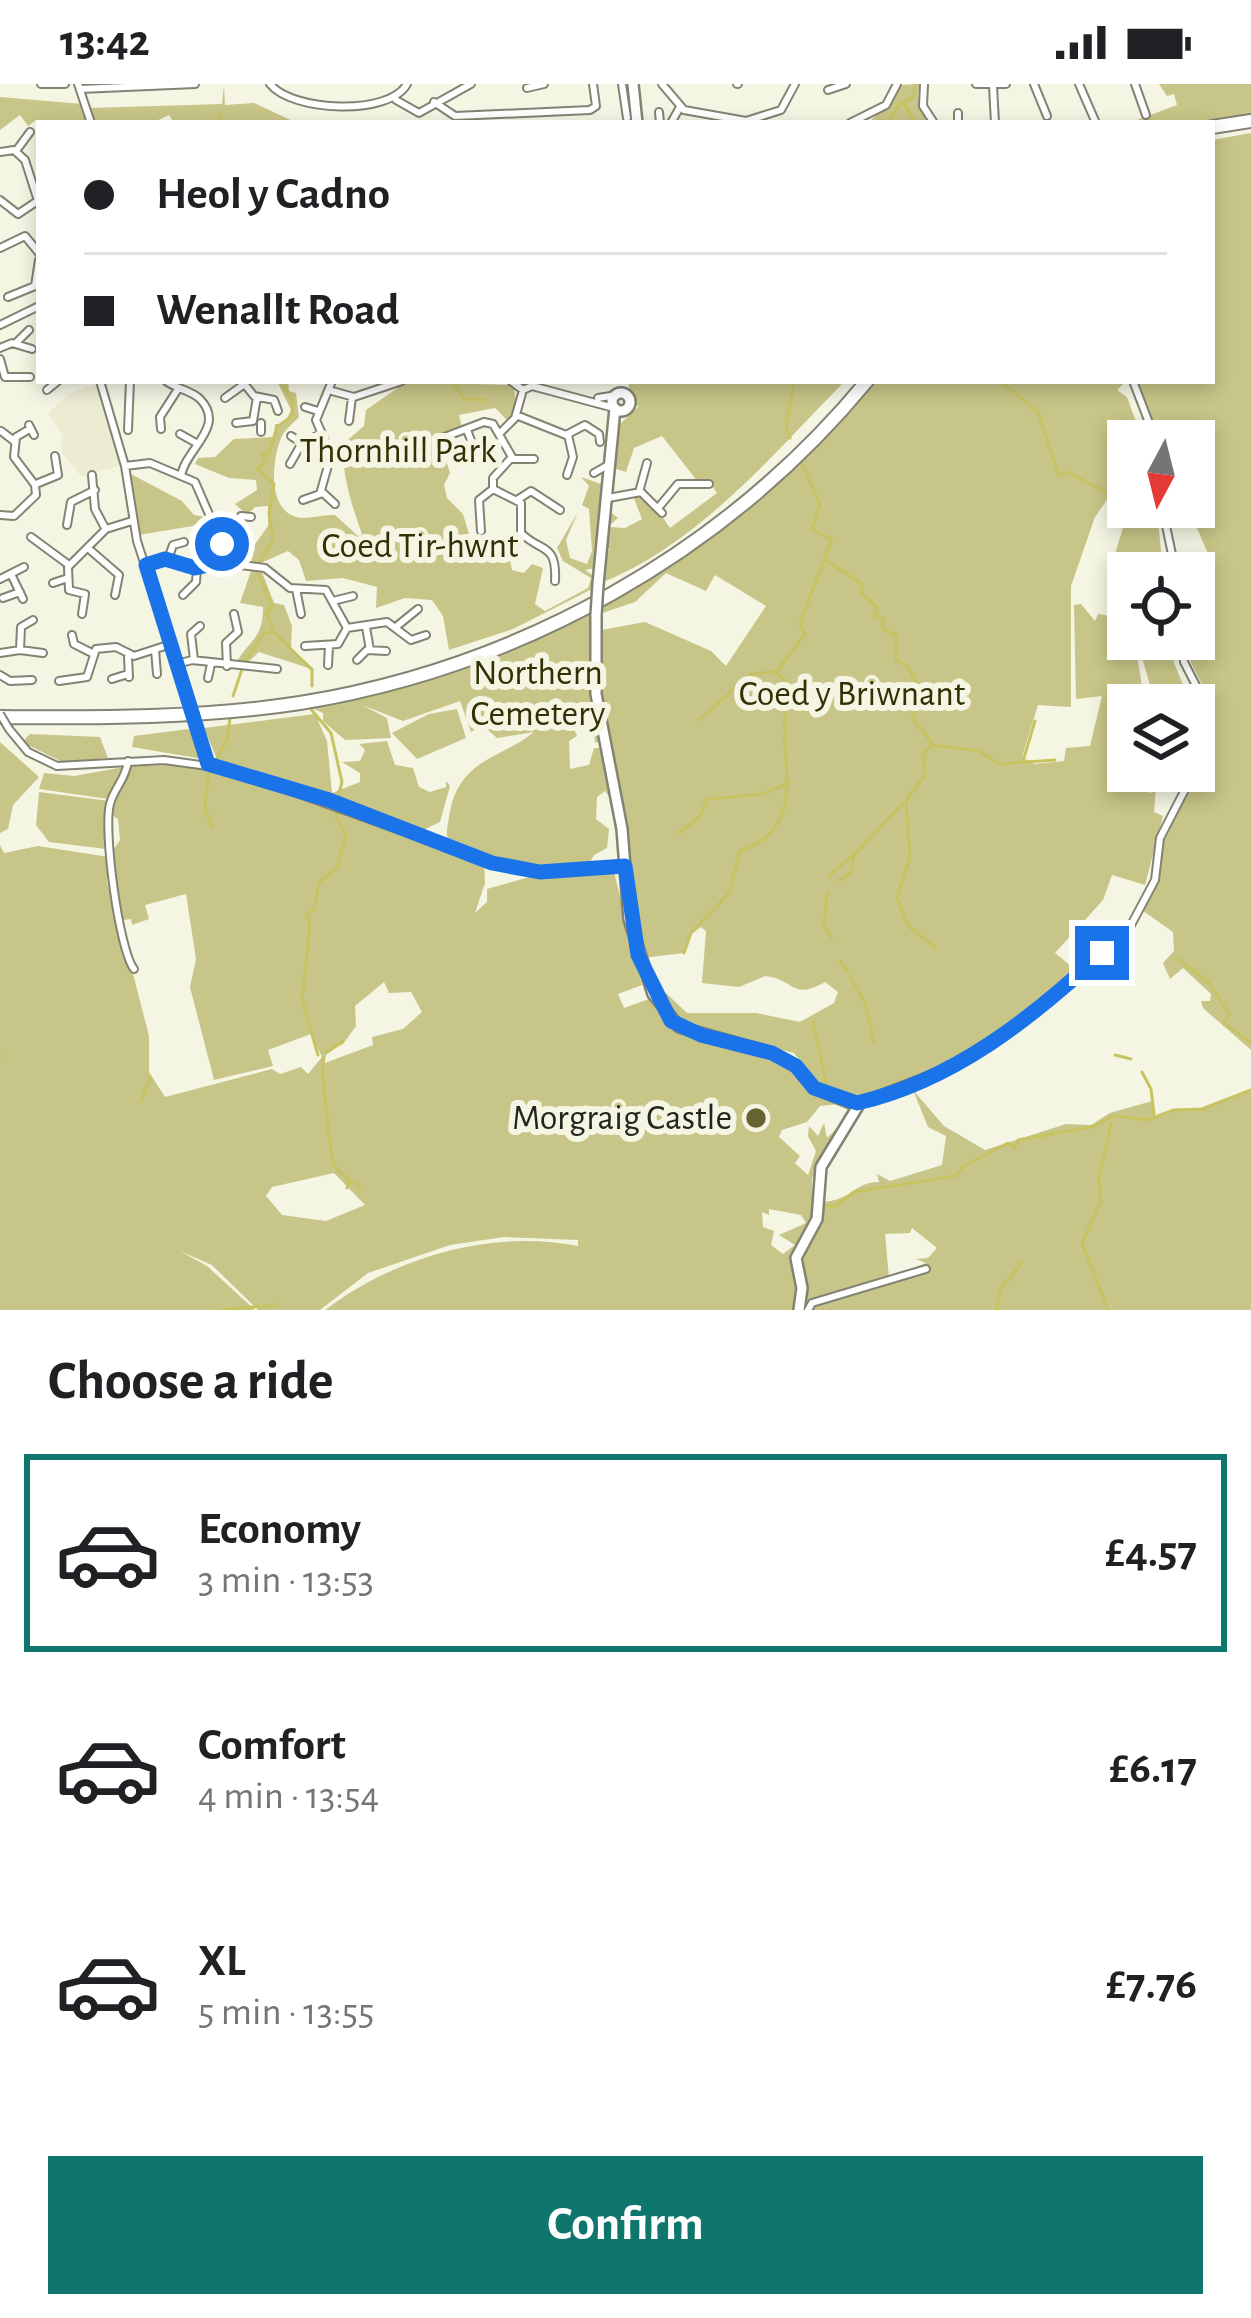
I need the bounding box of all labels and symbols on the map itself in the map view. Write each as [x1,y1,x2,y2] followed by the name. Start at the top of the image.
[1107,420,1215,528] north arrow
[300,433,497,469] park label: Thornhill Park
[195,517,249,571] route start
[321,528,519,564] park label: Coed Tir-hwnt
[470,655,606,732] park label: Northern Cemetery
[739,676,966,712] park label: Coed y Briwnant
[1075,926,1129,980] route end
[512,1100,732,1136] place label: Morgraig Castle
[743,1105,769,1131] marker: Morgraig Castle

